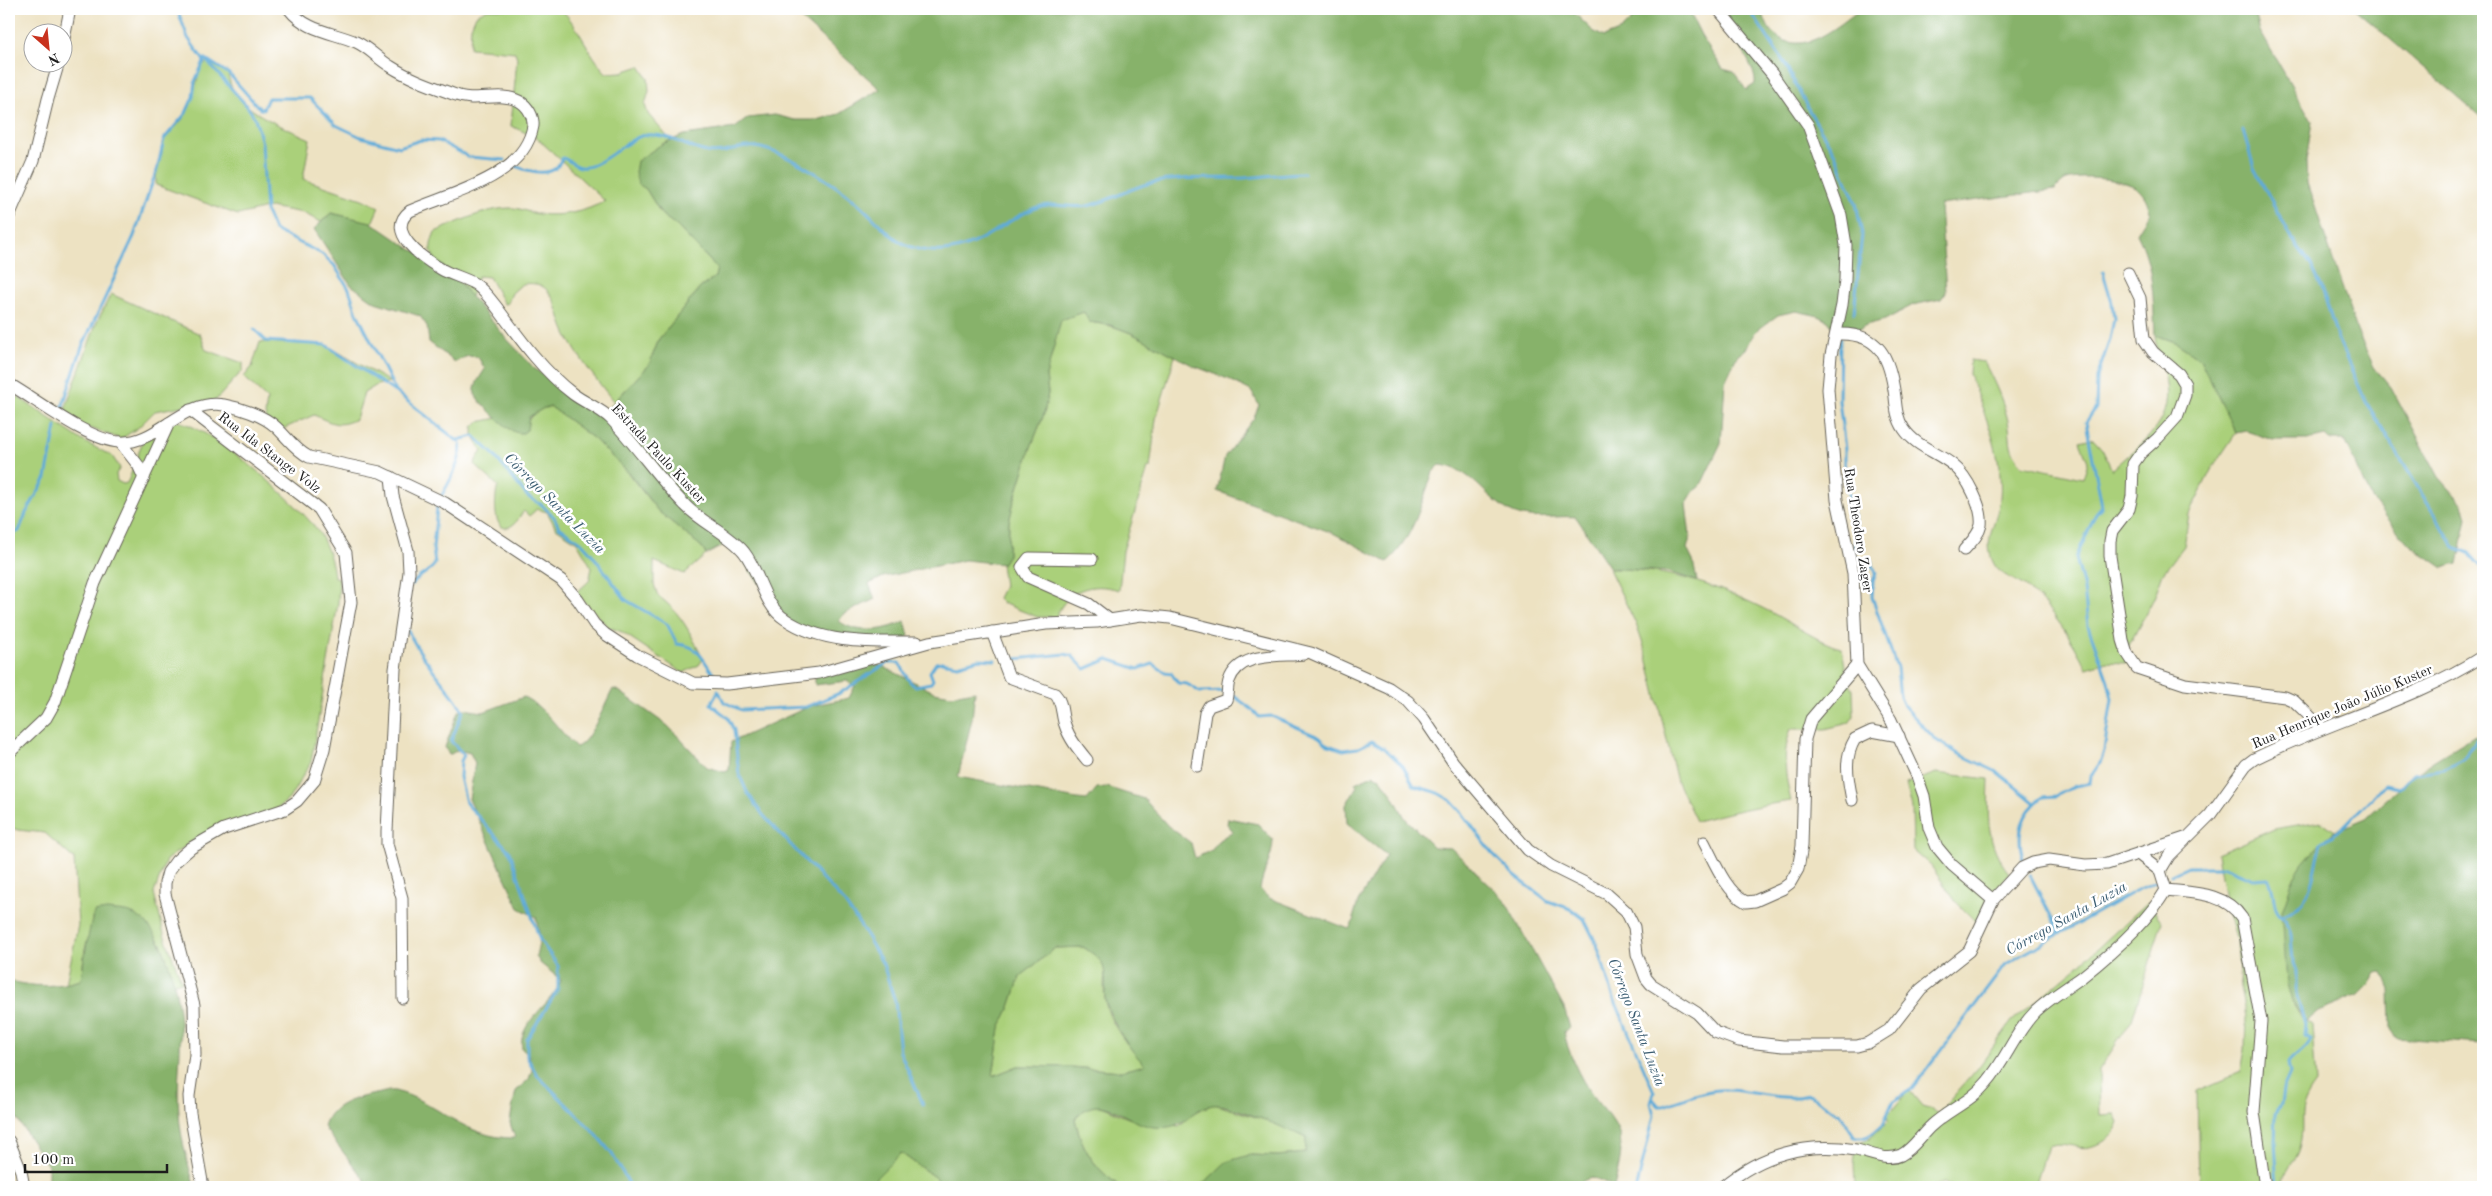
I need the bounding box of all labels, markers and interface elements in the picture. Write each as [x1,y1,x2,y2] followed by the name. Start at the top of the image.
[22,22,72,72] north arrow
[45,50,61,67] text: N
[609,401,708,506] street label: Estrada Paulo Kuster
[216,410,323,496] street label: Rua Ida Stange Volz
[501,451,607,557] water label: Córrego Santa Luzia
[1841,467,1875,594] street label: Rua Theodoro Zager
[2250,662,2435,751] street label: Rua Henrique João Júlio Kuster
[2004,880,2130,959] water label: Córrego Santa Luzia
[1604,956,1667,1089] water label: Córrego Santa Luzia
[25,1141,168,1173] scale bar
[32,1153,74,1168] text: 100 m

